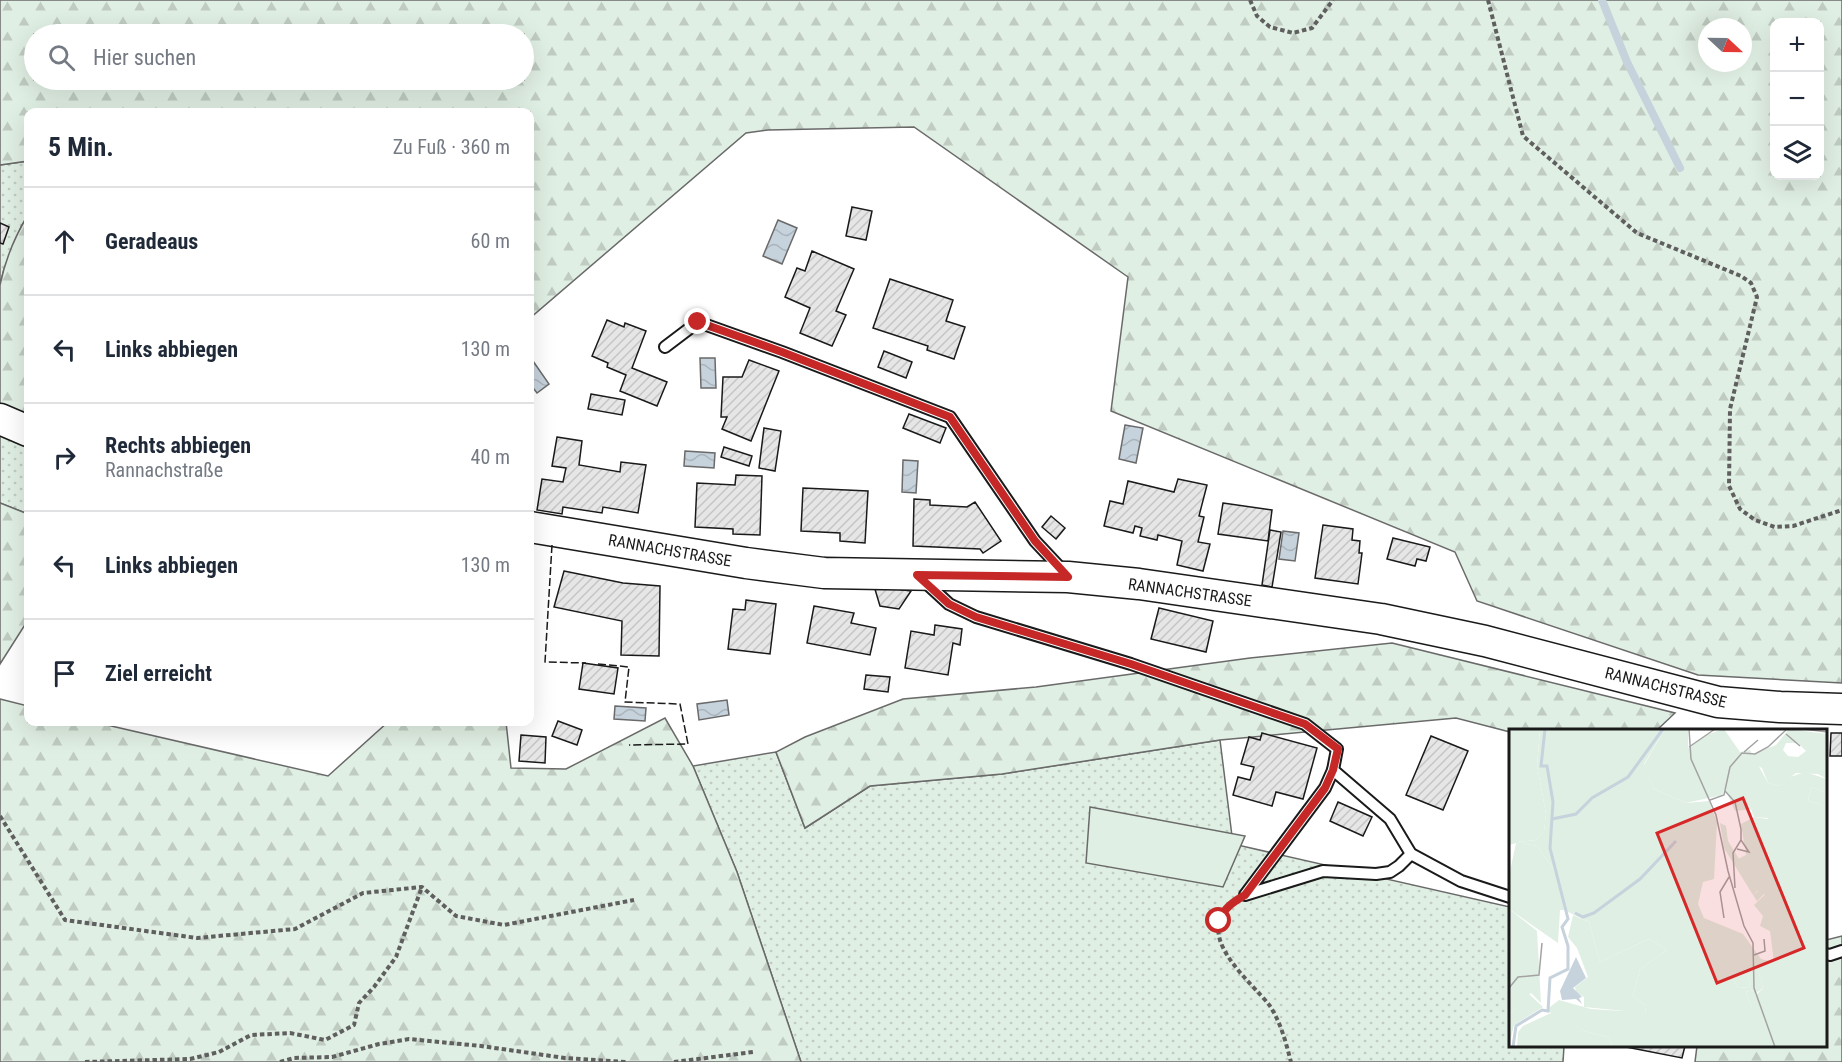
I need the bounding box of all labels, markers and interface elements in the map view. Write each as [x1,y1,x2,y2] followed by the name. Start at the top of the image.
[1698,18,1752,72] north arrow
[1770,18,1824,180] map controls
[1770,18,1824,72] button: +
[24,24,534,90] search box
[45,41,78,74] icon: search
[93,45,196,70] text: Hier suchen
[1770,72,1824,126] button: −
[1770,126,1824,180] button: layers
[48,132,114,162] text: 5 Min.
[393,135,510,159] text: Zu Fuß · 360 m
[48,225,81,258] icon: ahead
[105,229,198,254] text: Geradeaus
[471,229,510,253] text: 60 m
[684,308,710,334] route end
[48,333,81,366] icon: left
[105,337,238,362] text: Links abbiegen
[461,337,510,361] text: 130 m
[105,433,251,458] text: Rechts abbiegen
[48,441,81,474] icon: right
[471,445,510,469] text: 40 m
[105,458,223,482] text: Rannachstraße
[607,530,733,571] street label: RANNACHSTRASSE
[48,549,81,582] icon: left
[105,553,238,578] text: Links abbiegen
[461,553,510,577] text: 130 m
[1127,574,1253,611] street label: RANNACHSTRASSE
[48,657,81,690] icon: arrive
[105,661,212,686] text: Ziel erreicht
[1603,663,1729,712] street label: RANNACHSTRASSE
[1509,729,1827,1047] inset map
[1205,907,1231,933] route start

